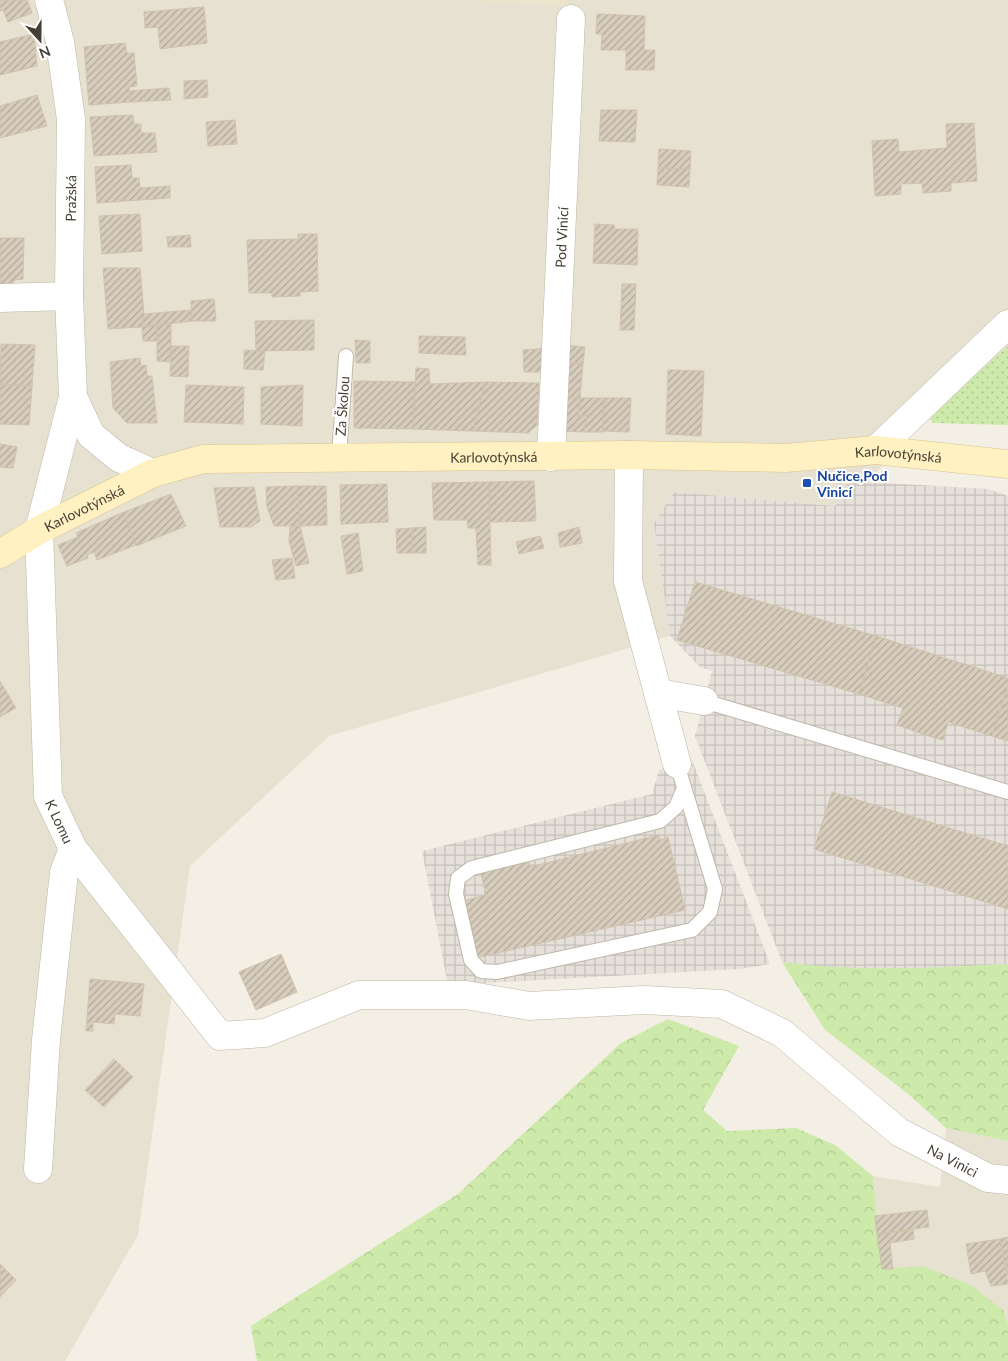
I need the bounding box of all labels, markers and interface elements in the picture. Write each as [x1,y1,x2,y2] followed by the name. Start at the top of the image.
[15,15,65,65] north arrow
[37,43,53,62] text: N
[61,175,79,222] street label: Pražská
[551,206,571,268] street label: Pod Vinicí
[331,375,353,437] street label: Za Školou
[854,442,943,465] street label: Karlovotýnská
[450,447,538,465] street label: Karlovotýnská
[816,467,888,500] place label: Nučice,Pod Vinicí
[801,477,813,489] marker: Nučice,Pod Vinicí
[41,480,127,535] street label: Karlovotýnská
[42,796,78,846] street label: K Lomu
[925,1140,981,1180] street label: Na Vinici

